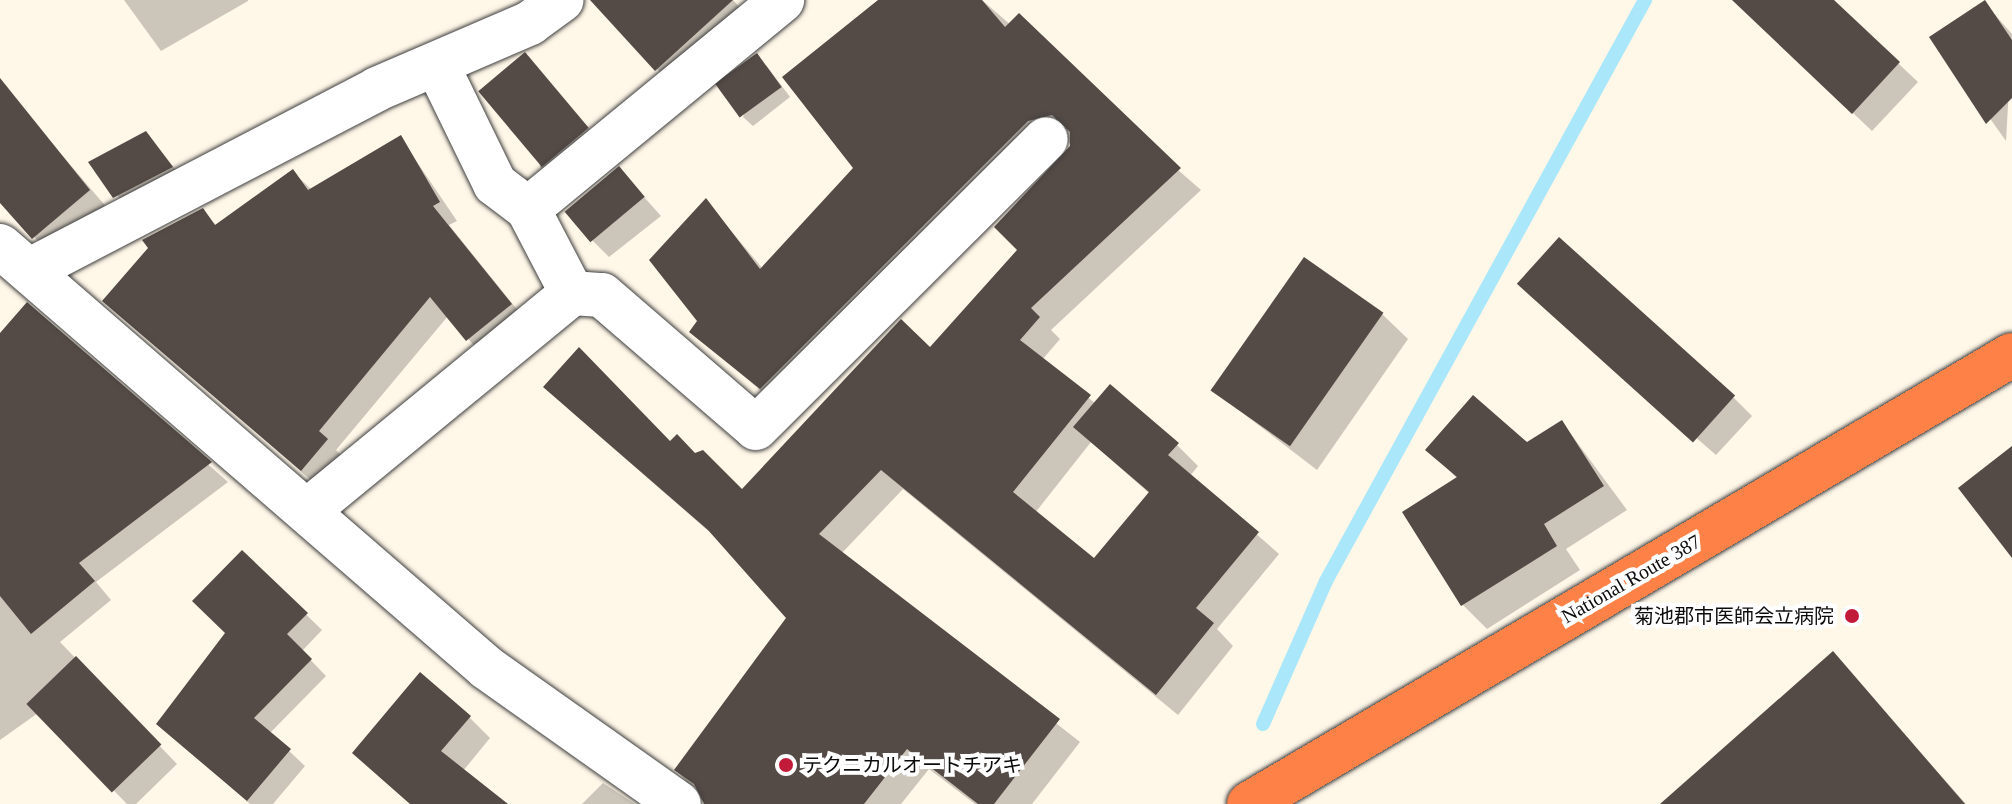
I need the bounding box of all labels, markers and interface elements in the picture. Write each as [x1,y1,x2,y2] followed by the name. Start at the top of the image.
[1557,529,1705,629] street label: National Route 387
[1634,604,1834,628] place label: 菊池郡市医師会立病院
[1841,605,1863,627] marker: 菊池郡市医師会立病院
[802,753,1022,777] place label: テクニカルオートチアキ
[777,756,795,774] marker: テクニカルオートチアキ

